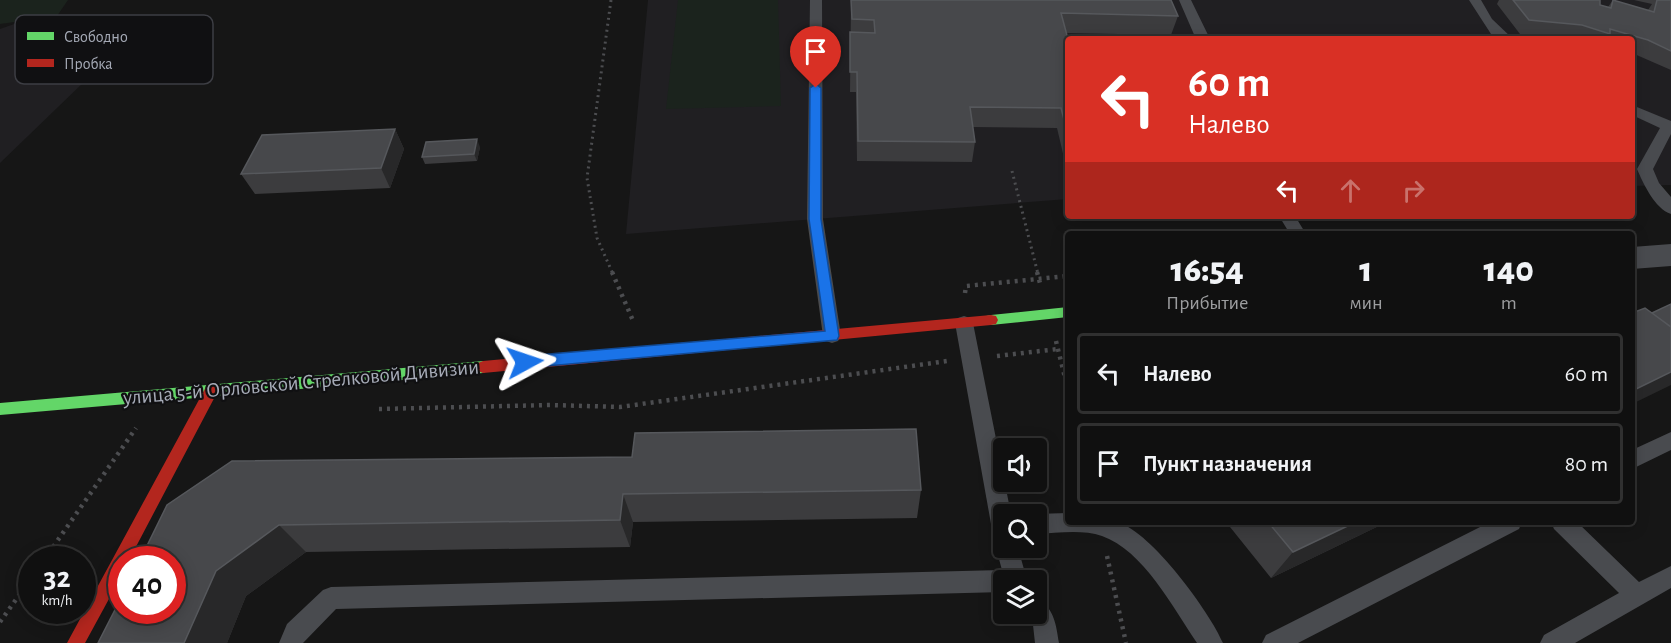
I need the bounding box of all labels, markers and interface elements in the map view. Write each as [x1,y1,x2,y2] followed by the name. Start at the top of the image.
[15,15,213,84] legend
[790,26,841,88] pin
[64,29,128,45] text: Свободно
[799,35,832,68] icon: arrive
[64,56,113,72] text: Пробка
[1089,60,1167,138] icon: left
[1188,62,1270,104] text: 60 m
[1188,111,1270,138] text: Налево
[1271,174,1304,207] icon: left
[1334,174,1367,207] icon: ahead
[1397,174,1430,207] icon: right
[1171,252,1244,288] text: 16:54
[1359,252,1373,288] text: 1
[1484,252,1534,288] text: 140
[1166,293,1248,313] text: Прибытие
[1349,293,1383,313] text: мин
[1501,293,1517,313] text: m
[493,330,557,394] position arrow
[121,356,480,409] street label: улица 5-й Орловской Стрелковой Дивизии
[1092,357,1125,390] icon: left
[1143,363,1212,385] text: Налево
[1565,363,1608,385] text: 60 m
[993,438,1047,624] map controls
[993,438,1047,492] button: sound
[1092,447,1125,480] icon: arrive
[1143,453,1312,475] text: Пункт назначения
[1565,453,1608,475] text: 80 m
[993,504,1047,558] button: search
[108,546,186,624] speed limit sign: 40
[43,563,71,593] text: 32
[993,570,1047,624] button: layers
[42,593,72,608] text: km/h

